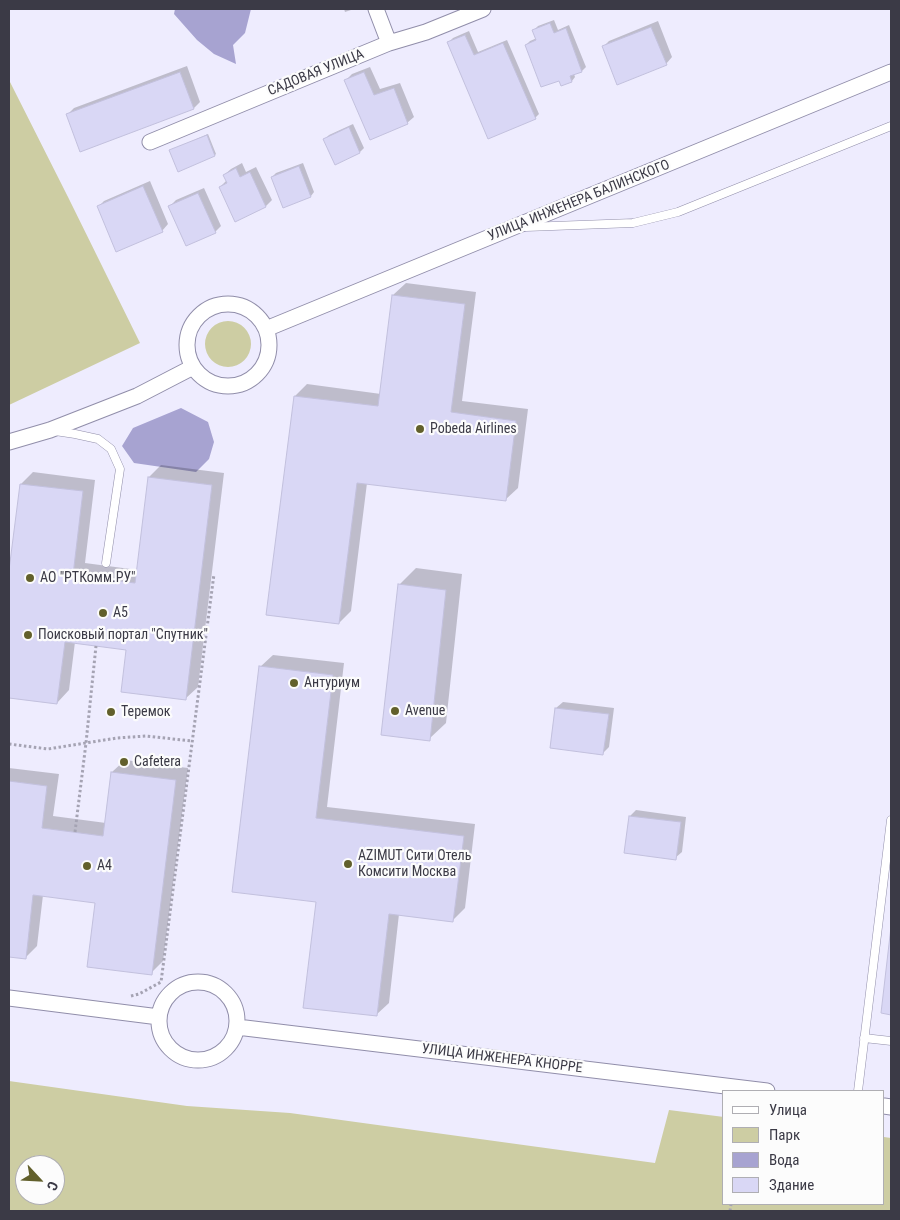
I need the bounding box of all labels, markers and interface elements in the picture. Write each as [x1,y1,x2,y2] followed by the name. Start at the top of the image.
[265,46,367,100] street label: САДОВАЯ УЛИЦА
[486,157,672,245] street label: УЛИЦА ИНЖЕНЕРА БАЛИНСКОГО
[430,421,517,437] place label: Pobeda Airlines
[414,423,426,435] marker: Pobeda Airlines
[40,570,136,586] place label: АО "РТКомм.РУ"
[24,572,36,584] marker: АО "РТКомм.РУ"
[113,605,128,621] place label: А5
[97,607,109,619] marker: А5
[38,627,208,643] place label: Поисковый портал "Спутник"
[22,629,34,641] marker: Поисковый портал "Спутник"
[304,675,360,691] place label: Антуриум
[288,677,300,689] marker: Антуриум
[405,703,445,719] place label: Avenue
[121,704,170,720] place label: Теремок
[389,705,401,717] marker: Avenue
[105,706,117,718] marker: Теремок
[134,754,181,770] place label: Cafetera
[118,756,130,768] marker: Cafetera
[358,848,471,880] place label: AZIMUT Сити Отель Комсити Москва
[97,858,112,874] place label: А4
[342,858,354,870] marker: AZIMUT Сити Отель Комсити Москва
[81,860,93,872] marker: А4
[421,1041,583,1077] street label: УЛИЦА ИНЖЕНЕРА КНОРРЕ
[722,1090,885,1205] legend
[769,1101,807,1119] text: Улица
[769,1126,800,1144] text: Парк
[769,1151,799,1169] text: Вода
[15,1155,65,1205] north arrow
[769,1176,814,1194] text: Здание
[44,1179,62,1193] text: С

